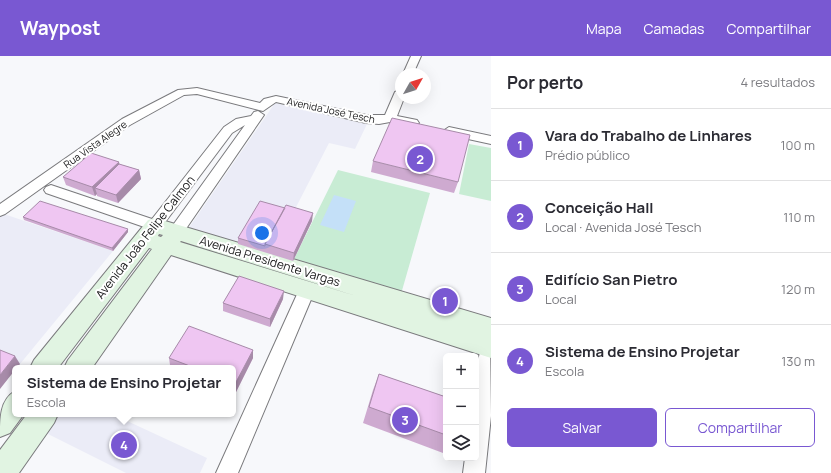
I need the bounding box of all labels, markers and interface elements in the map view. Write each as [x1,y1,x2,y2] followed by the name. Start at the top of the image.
[20,15,100,41] text: Waypost
[586,19,622,38] text: Mapa
[644,19,704,38] text: Camadas
[726,19,811,38] text: Compartilhar
[395,68,431,104] north arrow
[507,71,583,94] text: Por perto
[740,73,815,91] text: 4 resultados
[286,94,376,126] street label: Avenida José Tesch
[60,117,130,171] street label: Rua Vista Alegre
[545,125,752,146] text: Vara do Trabalho de Linhares
[517,136,523,154] text: 1
[780,136,815,154] text: 100 m
[407,144,433,174] pin: 2
[545,146,630,164] text: Prédio público
[91,172,199,302] street label: Avenida João Felipe Calmon
[545,197,654,218] text: Conceição Hall
[516,208,524,226] text: 2
[783,208,815,226] text: 110 m
[545,218,701,236] text: Local · Avenida José Tesch
[252,223,272,243] your location
[198,232,342,290] street label: Avenida Presidente Vargas
[545,269,678,290] text: Edifício San Pietro
[516,280,524,298] text: 3
[781,280,815,298] text: 120 m
[432,286,458,316] pin: 1
[545,290,577,308] text: Local
[545,341,740,362] text: Sistema de Ensino Projetar
[516,352,524,370] text: 4
[781,352,815,370] text: 130 m
[443,353,479,461] map controls
[443,353,479,389] button: +
[545,362,584,380] text: Escola
[12,365,236,417] popup
[27,372,221,393] text: Sistema de Ensino Projetar
[443,389,479,425] button: −
[27,393,66,411] text: Escola
[392,405,418,435] pin: 3
[507,408,657,447] button: Salvar
[665,408,815,447] button: Compartilhar
[443,425,479,461] button: layers
[111,430,137,460] pin: 4

